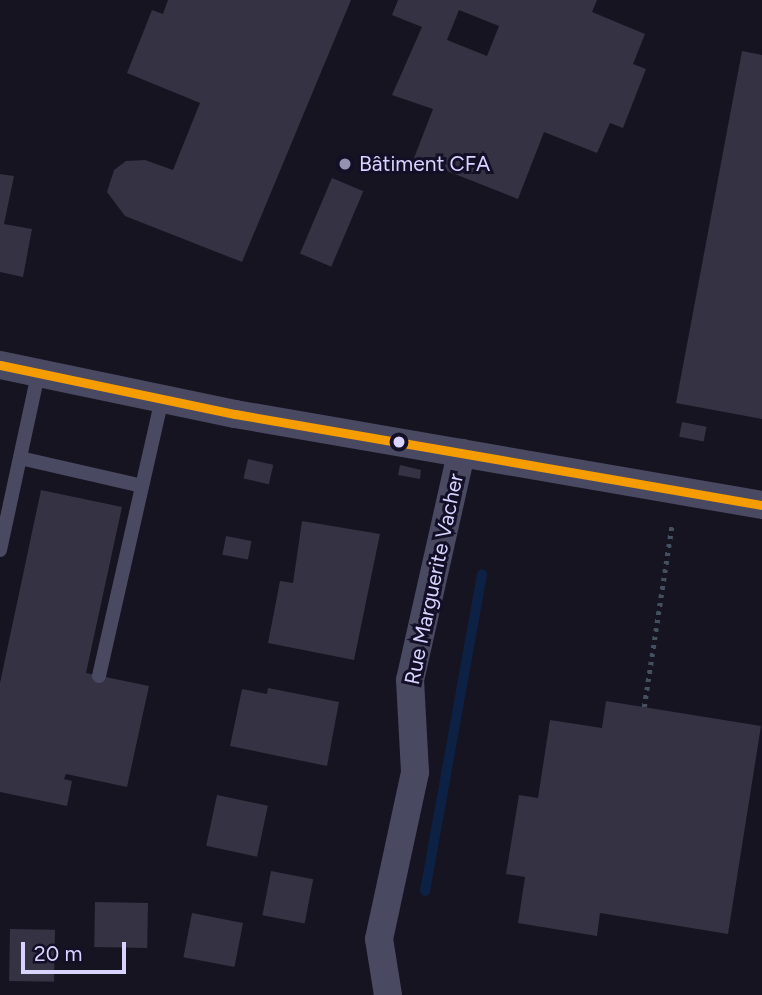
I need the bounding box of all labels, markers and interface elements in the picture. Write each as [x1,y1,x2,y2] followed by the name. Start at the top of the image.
[359,151,490,177] place label: Bâtiment CFA
[337,156,353,172] marker: Bâtiment CFA
[392,435,406,449] unlabelled marker
[399,471,469,687] street label: Rue Marguerite Vacher
[24,928,130,972] scale bar
[34,941,82,966] text: 20 m

